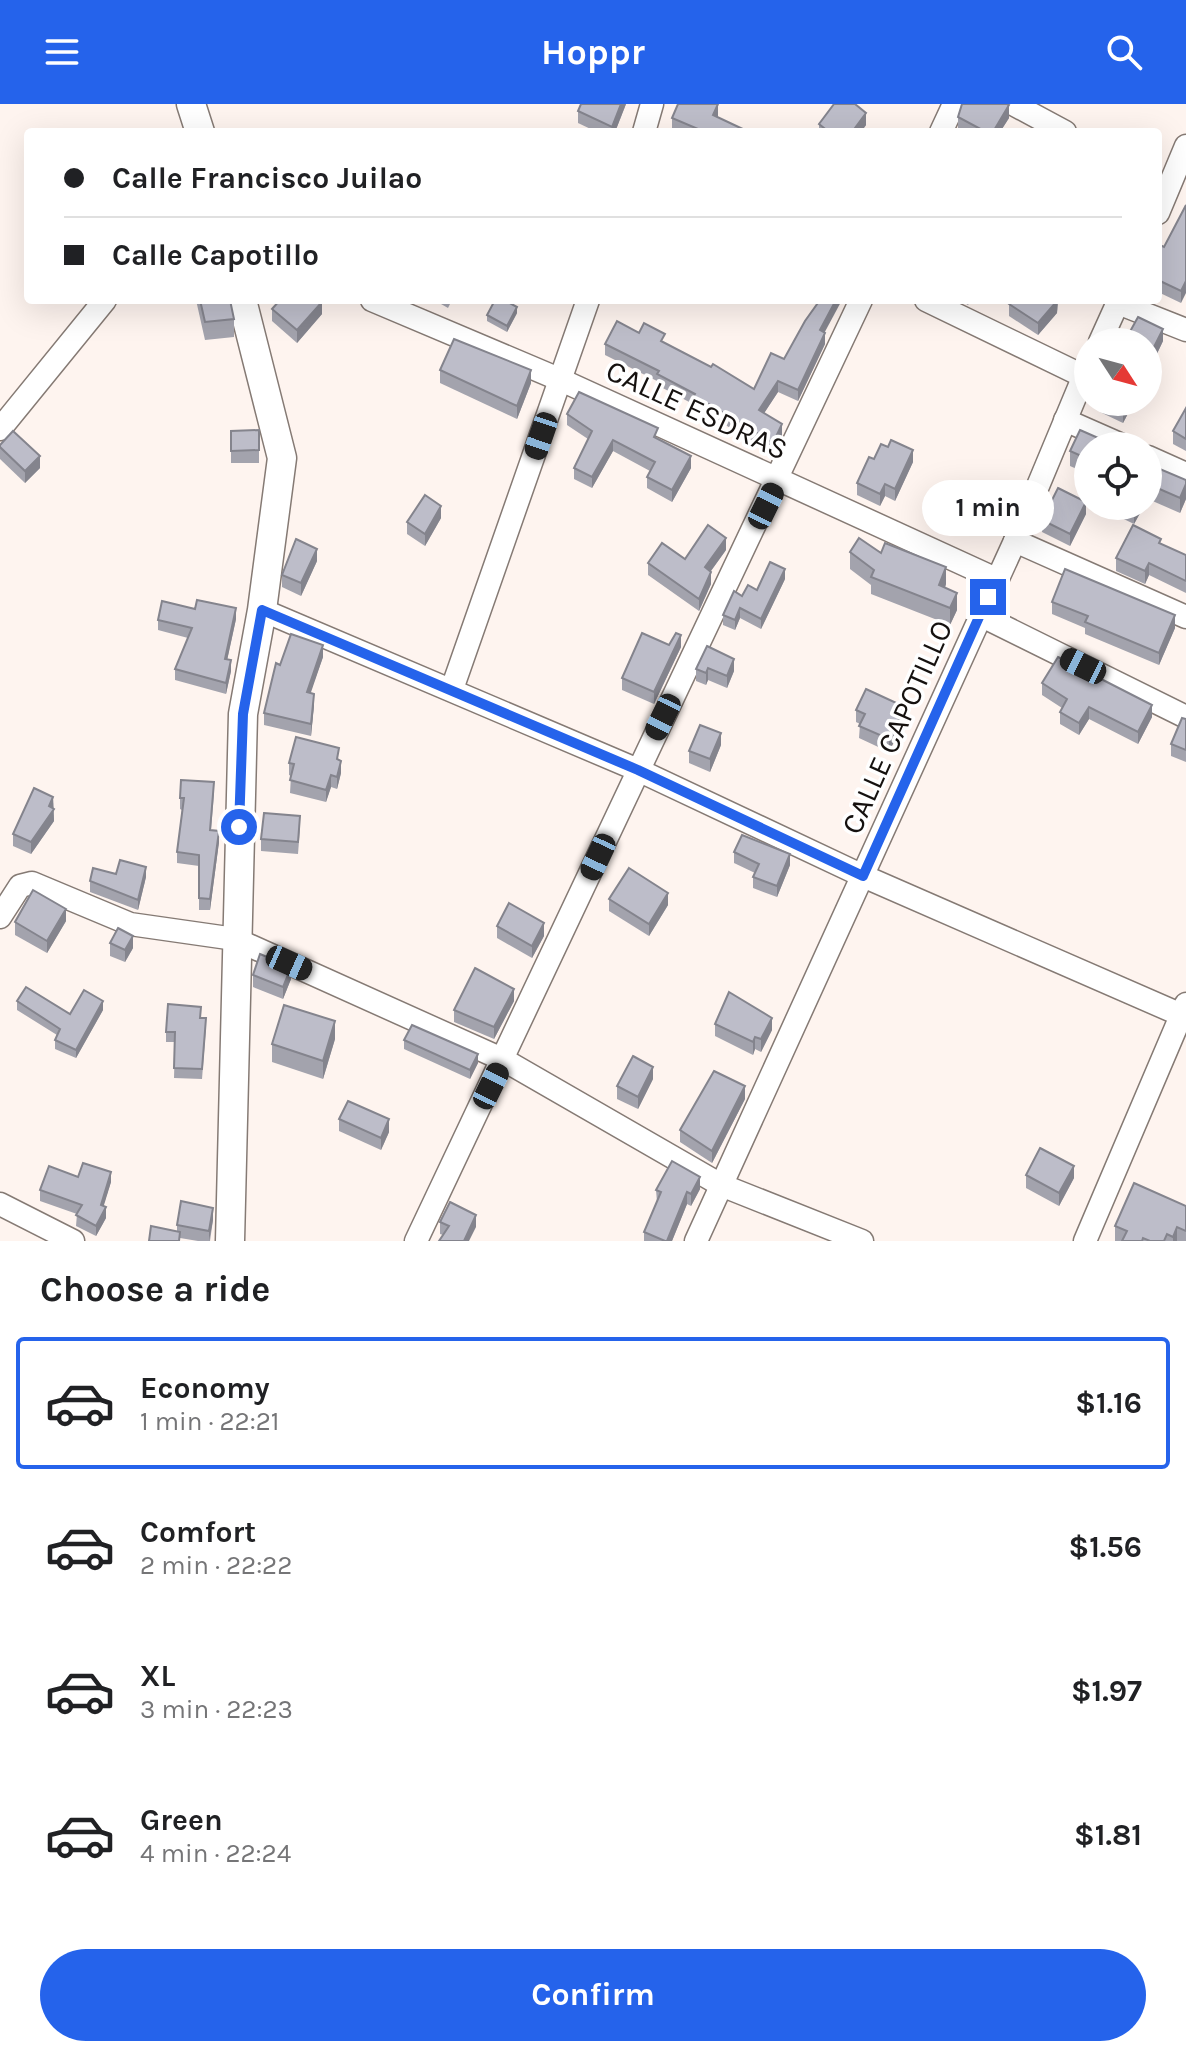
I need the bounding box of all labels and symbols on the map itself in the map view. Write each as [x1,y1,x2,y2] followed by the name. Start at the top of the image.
[1074,328,1162,416] north arrow
[600,352,794,468] street label: CALLE ESDRAS
[522,409,560,463] car
[745,479,787,533] car
[922,481,1054,537] callout: 1 min
[970,579,1006,615] route end
[834,615,960,839] street label: CALLE CAPOTILLO
[1056,645,1110,687] car
[642,690,684,744] car
[221,809,257,845] route start
[577,830,619,884] car
[262,942,316,984] car
[470,1059,512,1113] car

